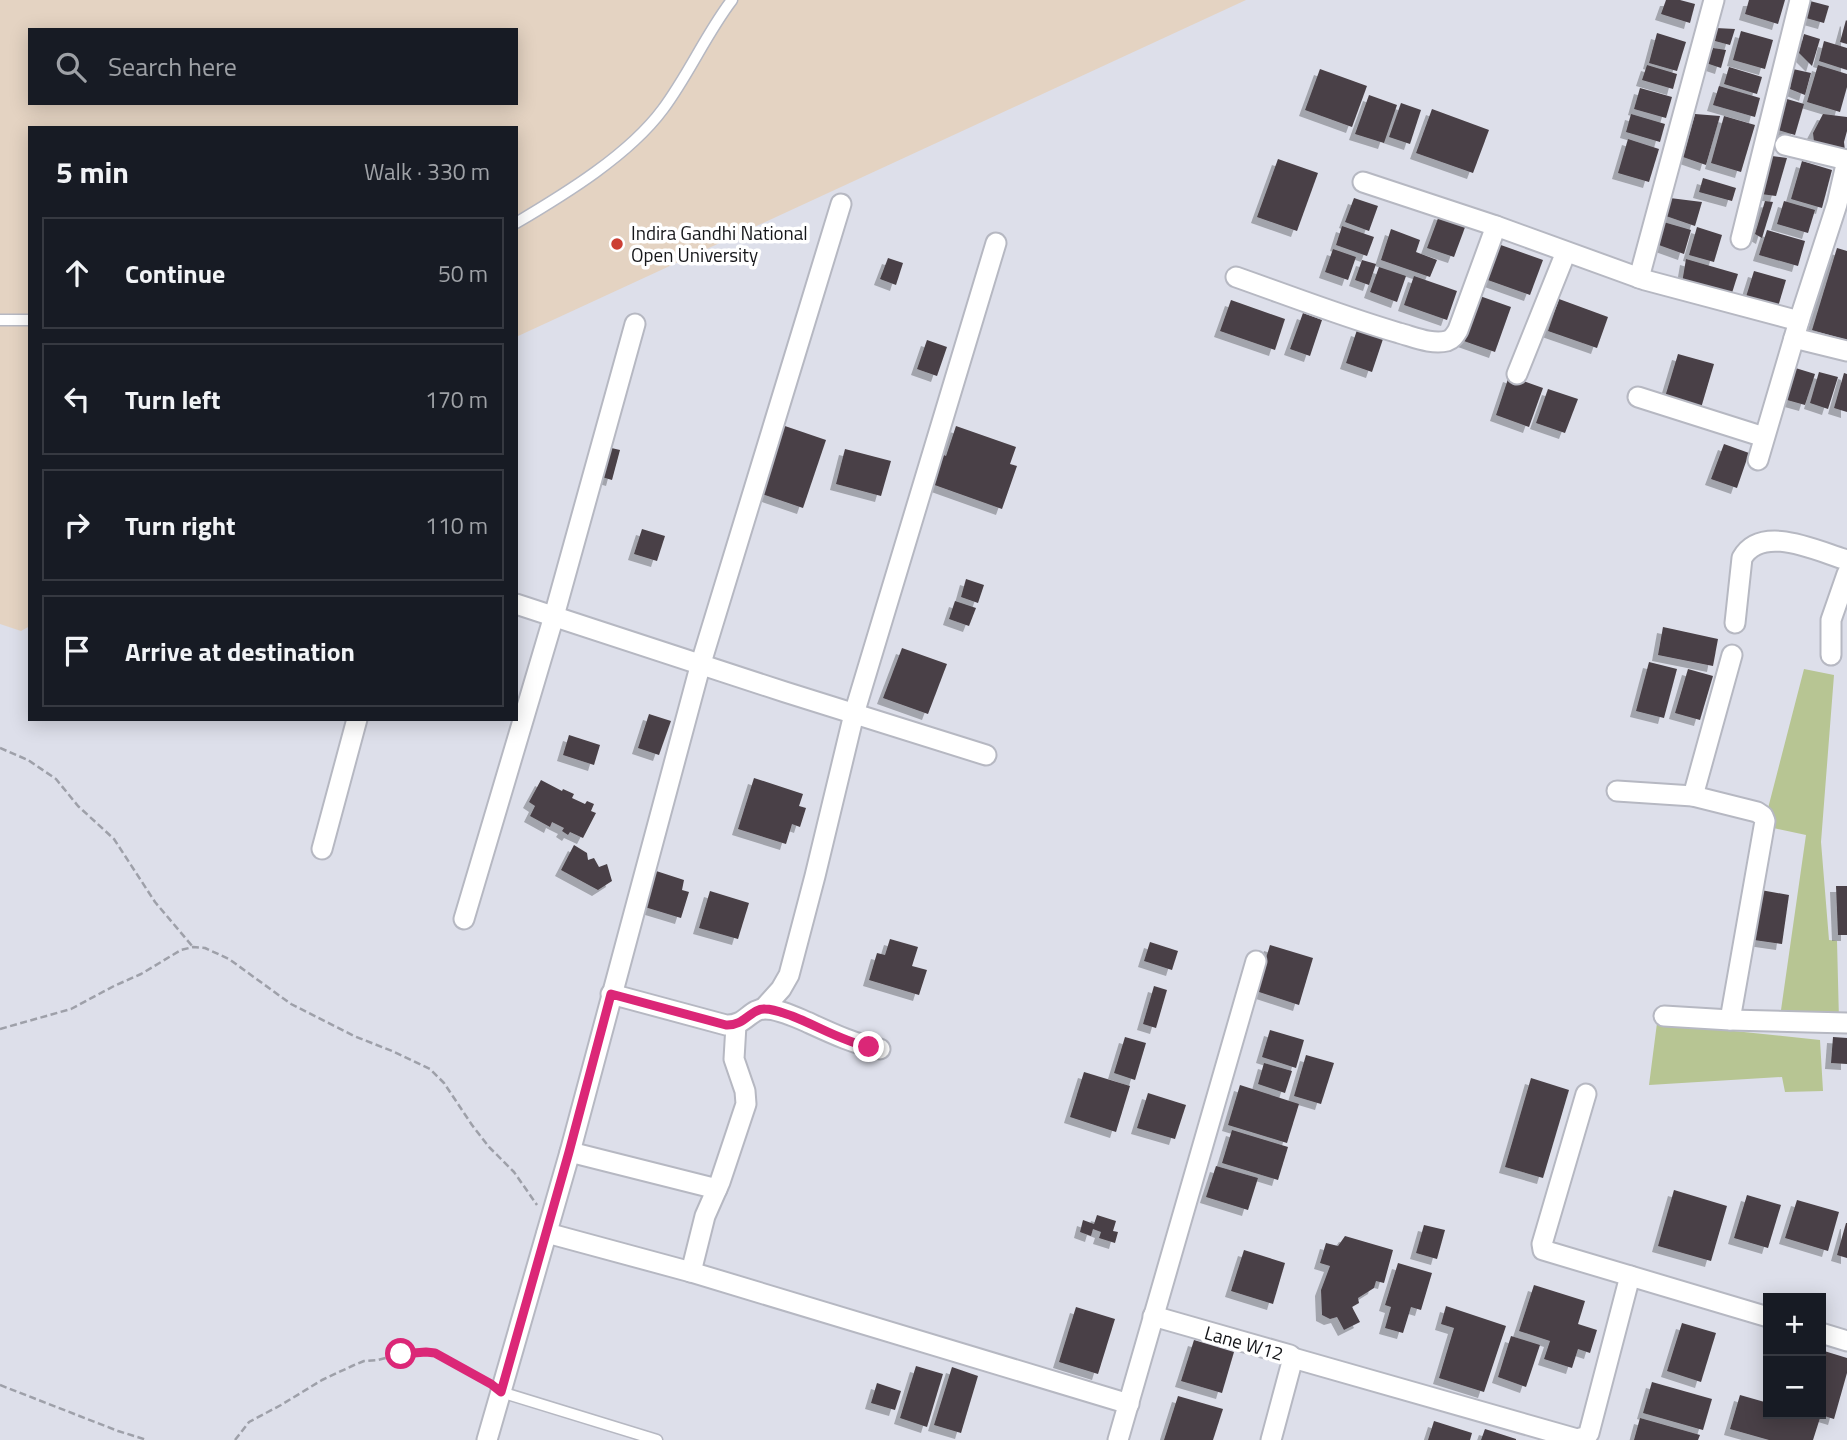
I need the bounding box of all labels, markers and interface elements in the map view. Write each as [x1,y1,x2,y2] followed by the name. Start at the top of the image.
[28,28,518,105] search box
[108,47,237,86] text: Search here
[52,48,90,86] icon: search
[56,149,129,195] text: 5 min
[364,154,490,189] text: Walk · 330 m
[631,218,808,269] place label: Indira Gandhi National Open University
[609,236,625,252] marker: Indira Gandhi National Open University
[58,254,96,292] icon: ahead
[125,254,225,293] text: Continue
[438,256,488,291] text: 50 m
[58,380,96,418] icon: left
[125,380,220,419] text: Turn left
[425,382,488,417] text: 170 m
[58,506,96,544] icon: right
[125,506,236,545] text: Turn right
[425,508,488,543] text: 110 m
[58,632,96,670] icon: arrive
[125,632,355,671] text: Arrive at destination
[853,1031,884,1062] route end
[1763,1293,1826,1419] map controls
[1763,1293,1826,1356] button: +
[1201,1317,1287,1368] street label: Lane W12
[385,1338,416,1369] route start
[1763,1356,1826,1419] button: −

